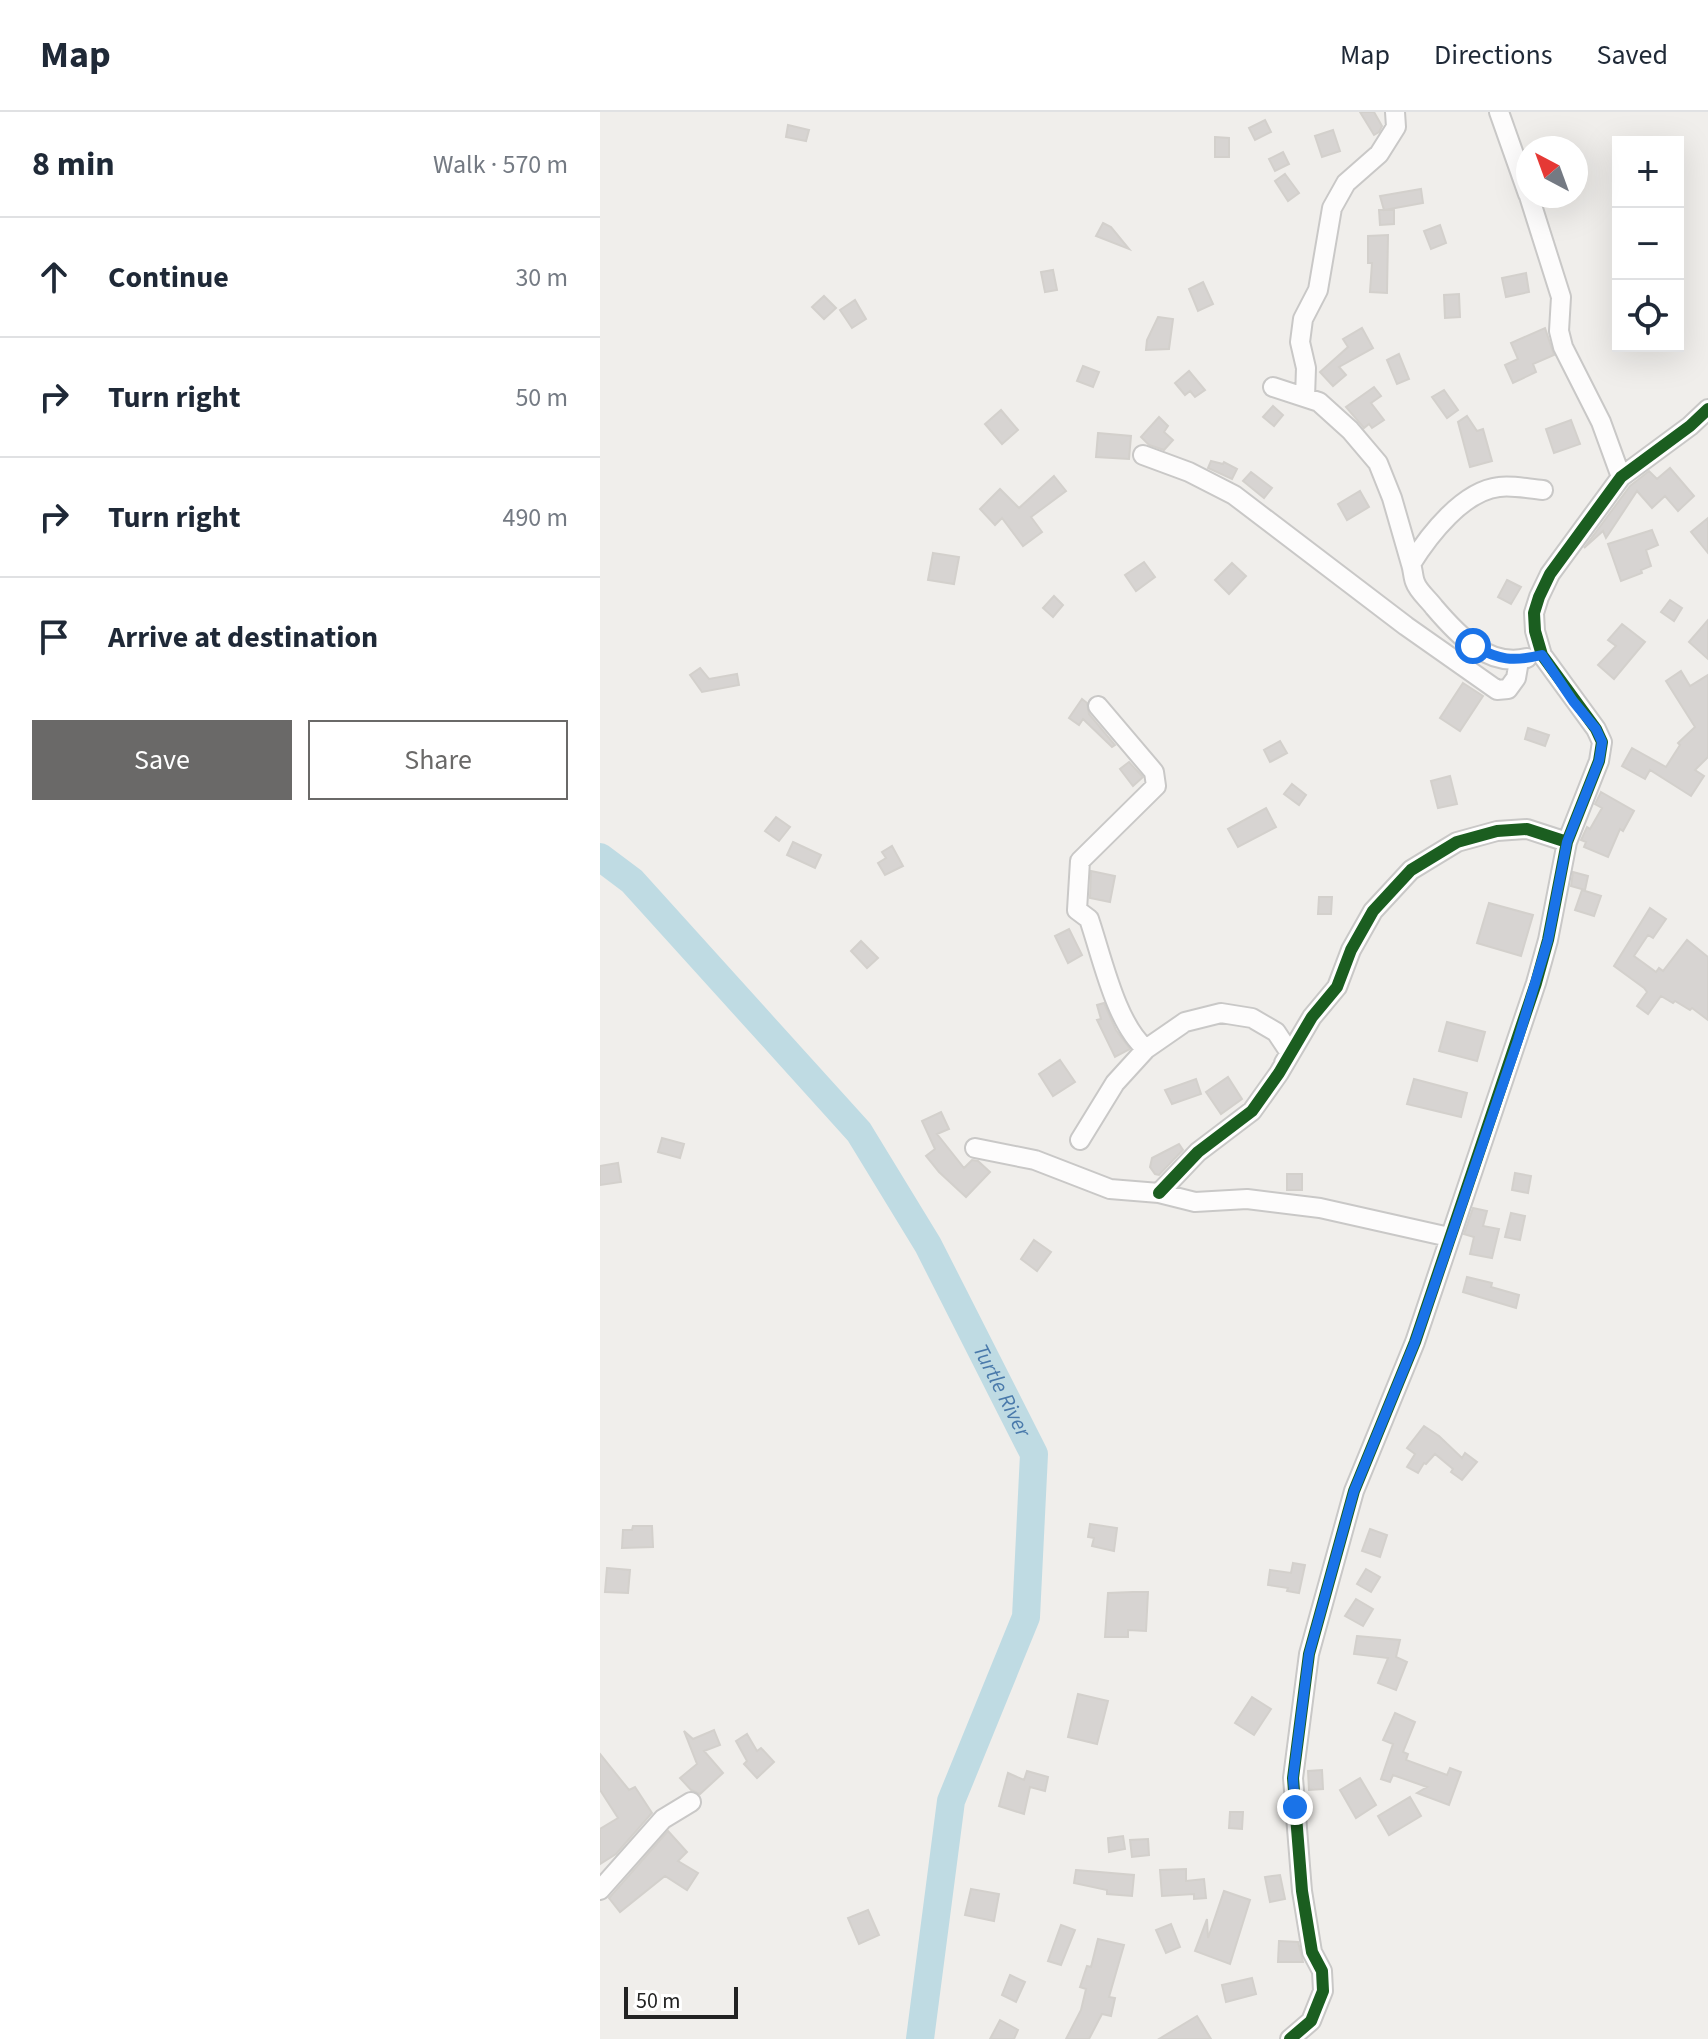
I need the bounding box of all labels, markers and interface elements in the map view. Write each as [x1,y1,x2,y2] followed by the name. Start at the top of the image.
[40,28,111,82] text: Map
[1340,35,1390,75] text: Map
[1434,35,1553,75] text: Directions
[1597,35,1668,75] text: Saved
[1516,136,1588,208] north arrow
[1612,136,1684,352] map controls
[1612,136,1684,208] button: +
[32,140,115,189] text: 8 min
[433,146,568,183] text: Walk · 570 m
[1612,208,1684,280] button: −
[32,255,76,299] icon: ahead
[108,256,229,299] text: Continue
[515,259,568,296] text: 30 m
[1612,280,1684,352] button: locate
[32,375,76,419] icon: right
[108,376,240,419] text: Turn right
[515,379,568,416] text: 50 m
[32,495,76,539] icon: right
[108,496,240,539] text: Turn right
[502,499,568,536] text: 490 m
[32,615,76,659] icon: arrive
[108,616,378,659] text: Arrive at destination
[1455,628,1491,664] route start
[32,720,292,800] button: Save
[308,720,568,800] button: Share
[965,1338,1040,1444] water label: Turtle River
[1277,1789,1313,1825] route end
[624,1983,738,2019] scale bar
[636,1985,681,2017] text: 50 m

